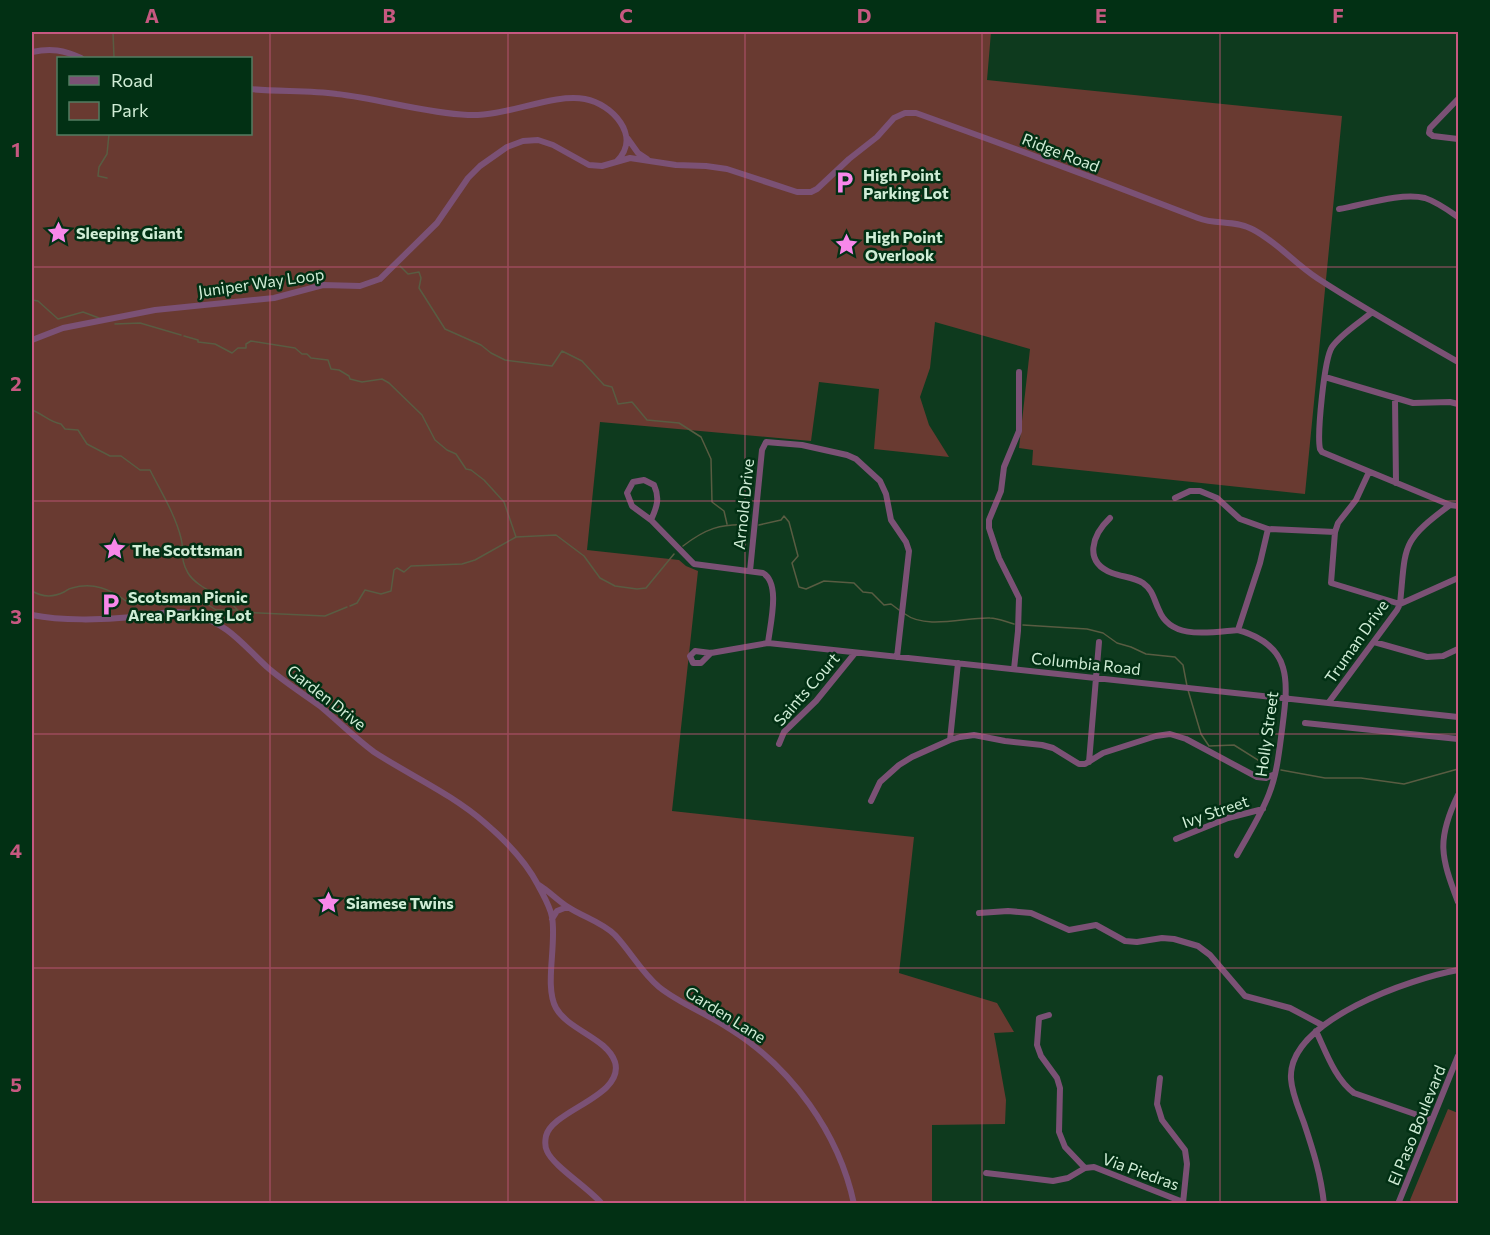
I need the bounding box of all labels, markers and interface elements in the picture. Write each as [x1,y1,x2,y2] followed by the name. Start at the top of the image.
[145,3,159,27] text: A
[382,3,396,27] text: B
[619,3,633,27] text: C
[857,3,871,27] text: D
[1095,3,1107,27] text: E
[1332,3,1344,27] text: F
[57,57,252,135] legend
[111,69,153,91] text: Road
[111,99,149,121] text: Park
[1020,129,1102,175] street label: Ridge Road
[11,137,21,161] text: 1
[863,165,949,202] place label: High Point Parking Lot
[832,170,858,196] parking icon: High Point Parking Lot
[45,219,71,245] place icon: Sleeping Giant
[76,223,183,242] place label: Sleeping Giant
[865,227,943,264] place label: High Point Overlook
[834,232,860,258] place icon: High Point Overlook
[197,264,325,300] street label: Juniper Way Loop
[10,371,22,395] text: 2
[729,458,757,550] street label: Arnold Drive
[101,536,127,562] place icon: The Scottsman
[132,540,243,559] place label: The Scottsman
[128,587,252,624] place label: Scotsman Picnic Area Parking Lot
[97,592,123,618] parking icon: Scotsman Picnic Area Parking Lot
[1320,596,1392,686] street label: Truman Drive
[10,604,22,628] text: 3
[769,648,843,729] street label: Saints Court
[1030,648,1142,678] street label: Columbia Road
[284,660,370,734] street label: Garden Drive
[1251,690,1281,778] street label: Holly Street
[1179,791,1251,831] street label: Ivy Street
[10,838,22,862] text: 4
[315,889,341,915] place icon: Siamese Twins
[346,893,454,912] place label: Siamese Twins
[682,982,770,1046] street label: Garden Lane
[1383,1062,1449,1188] street label: El Paso Boulevard
[10,1072,22,1096] text: 5
[1100,1148,1182,1194] street label: Via Piedras

